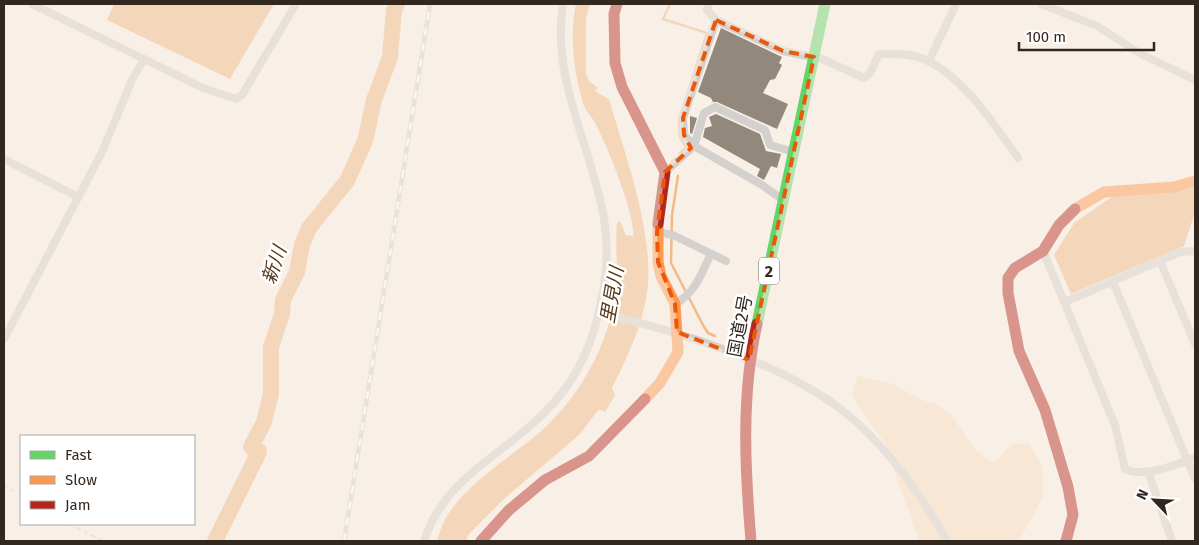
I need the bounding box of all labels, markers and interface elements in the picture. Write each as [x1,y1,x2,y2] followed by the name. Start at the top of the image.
[1019,20,1154,52] scale bar
[1026,28,1066,46] text: 100 m
[257,241,292,287] water label: 新川
[759,258,779,284] road number: 2
[596,263,629,325] water label: 里見川
[723,293,757,359] street label: 国道2号
[20,435,195,525] legend
[65,446,92,464] text: Fast
[65,471,97,489] text: Slow
[1129,475,1179,525] north arrow
[1133,487,1152,503] text: N
[65,496,91,514] text: Jam

